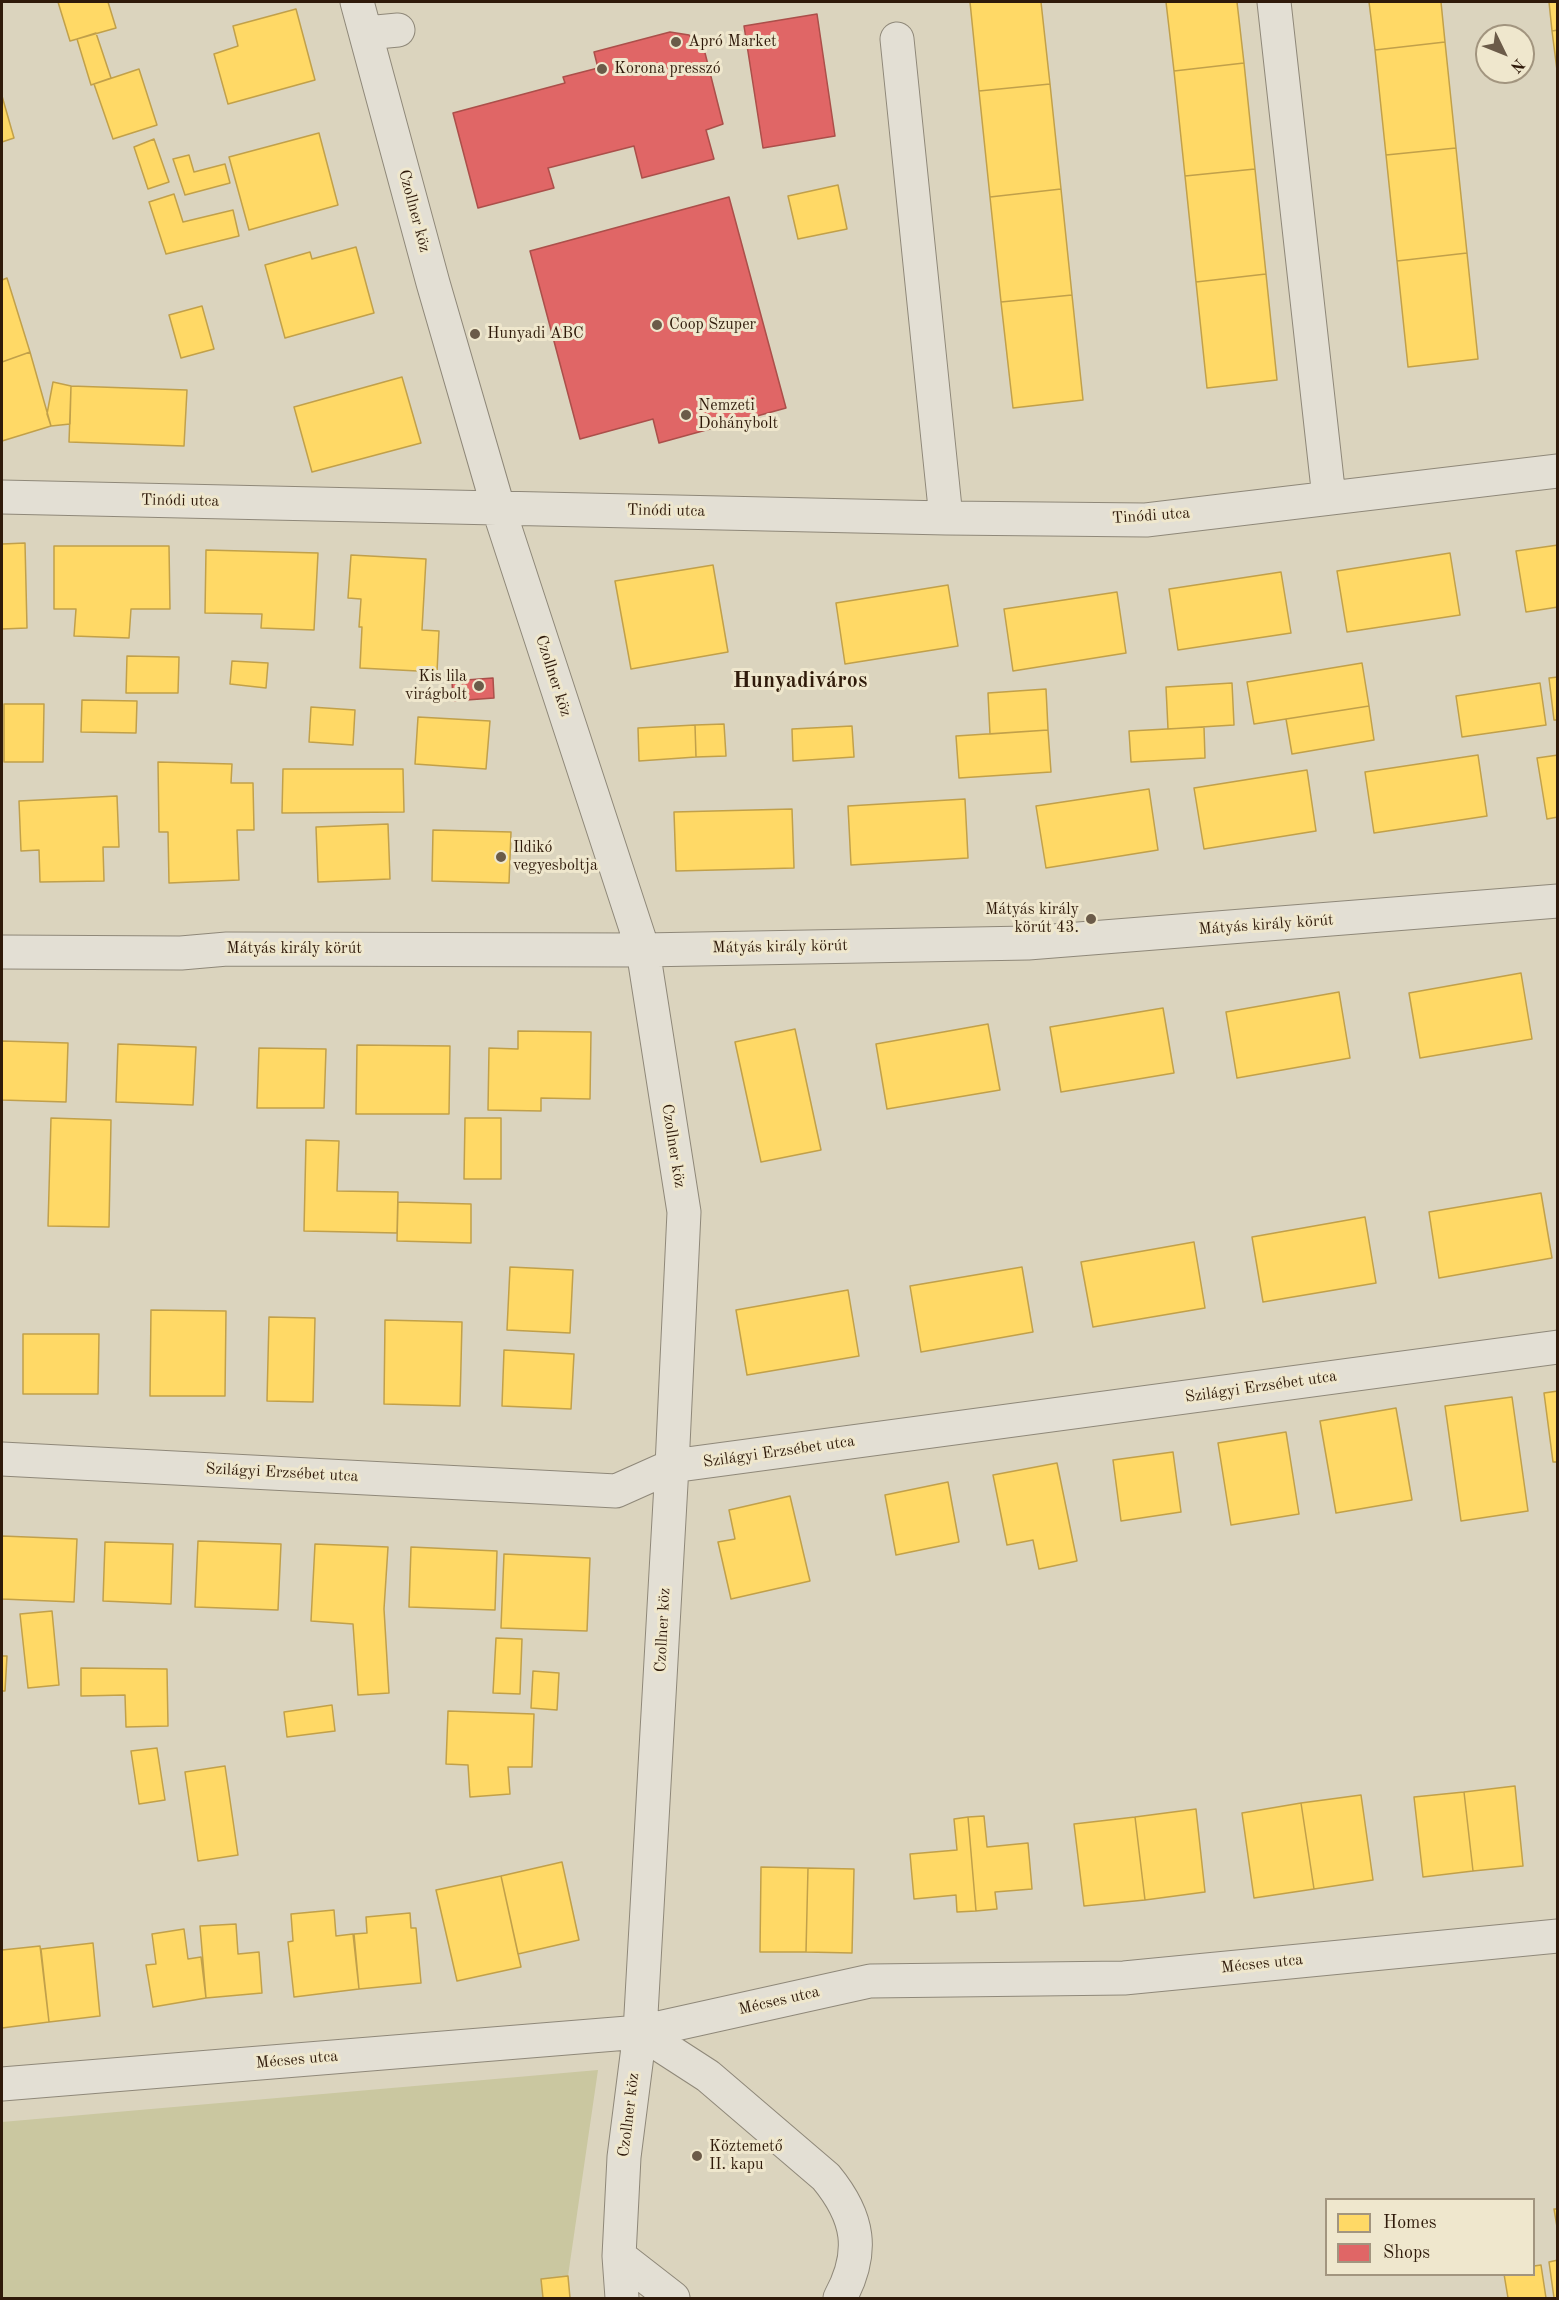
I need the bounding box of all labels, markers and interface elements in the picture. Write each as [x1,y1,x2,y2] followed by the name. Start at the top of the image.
[1475,24,1535,84] north arrow
[688,32,777,52] place label: Apró Market
[669,35,683,49] marker: Apró Market
[1507,55,1527,75] text: N
[614,59,721,79] place label: Korona presszó
[595,62,609,76] marker: Korona presszó
[394,168,434,254] street label: Czollner köz
[669,315,756,335] place label: Coop Szuper
[650,318,664,332] marker: Coop Szuper
[487,324,584,344] place label: Hunyadi ABC
[468,327,482,341] marker: Hunyadi ABC
[698,396,778,434] place label: Nemzeti Dohánybolt
[679,408,693,422] marker: Nemzeti Dohánybolt
[141,491,219,511] street label: Tinódi utca
[627,501,705,521] street label: Tinódi utca
[1111,504,1191,528] street label: Tinódi utca
[531,633,575,719] street label: Czollner köz
[405,667,467,705] place label: Kis lila virágbolt
[733,668,867,694] district label: Hunyadiváros
[472,679,486,693] marker: Kis lila virágbolt
[513,838,598,876] place label: Ildikó vegyesboltja
[494,850,508,864] marker: Ildikó vegyesboltja
[985,900,1079,938] place label: Mátyás király körút 43.
[1198,911,1334,939] street label: Mátyás király körút
[1084,912,1098,926] marker: Mátyás király körút 43.
[712,936,848,958] street label: Mátyás király körút
[226,939,362,959] street label: Mátyás király körút
[657,1103,689,1189] street label: Czollner köz
[1184,1367,1338,1407] street label: Szilágyi Erzsébet utca
[702,1432,856,1472] street label: Szilágyi Erzsébet utca
[205,1459,359,1487] street label: Szilágyi Erzsébet utca
[651,1587,675,1673] street label: Czollner köz
[1220,1950,1304,1978] street label: Mécses utca
[737,1982,821,2020] street label: Mécses utca
[255,2047,339,2073] street label: Mécses utca
[614,2072,644,2158] street label: Czollner köz
[709,2137,783,2175] place label: Köztemető II. kapu
[690,2149,704,2163] marker: Köztemető II. kapu
[1325,2198,1535,2276] legend
[1383,2214,1437,2232] text: Homes
[1383,2244,1430,2262] text: Shops

